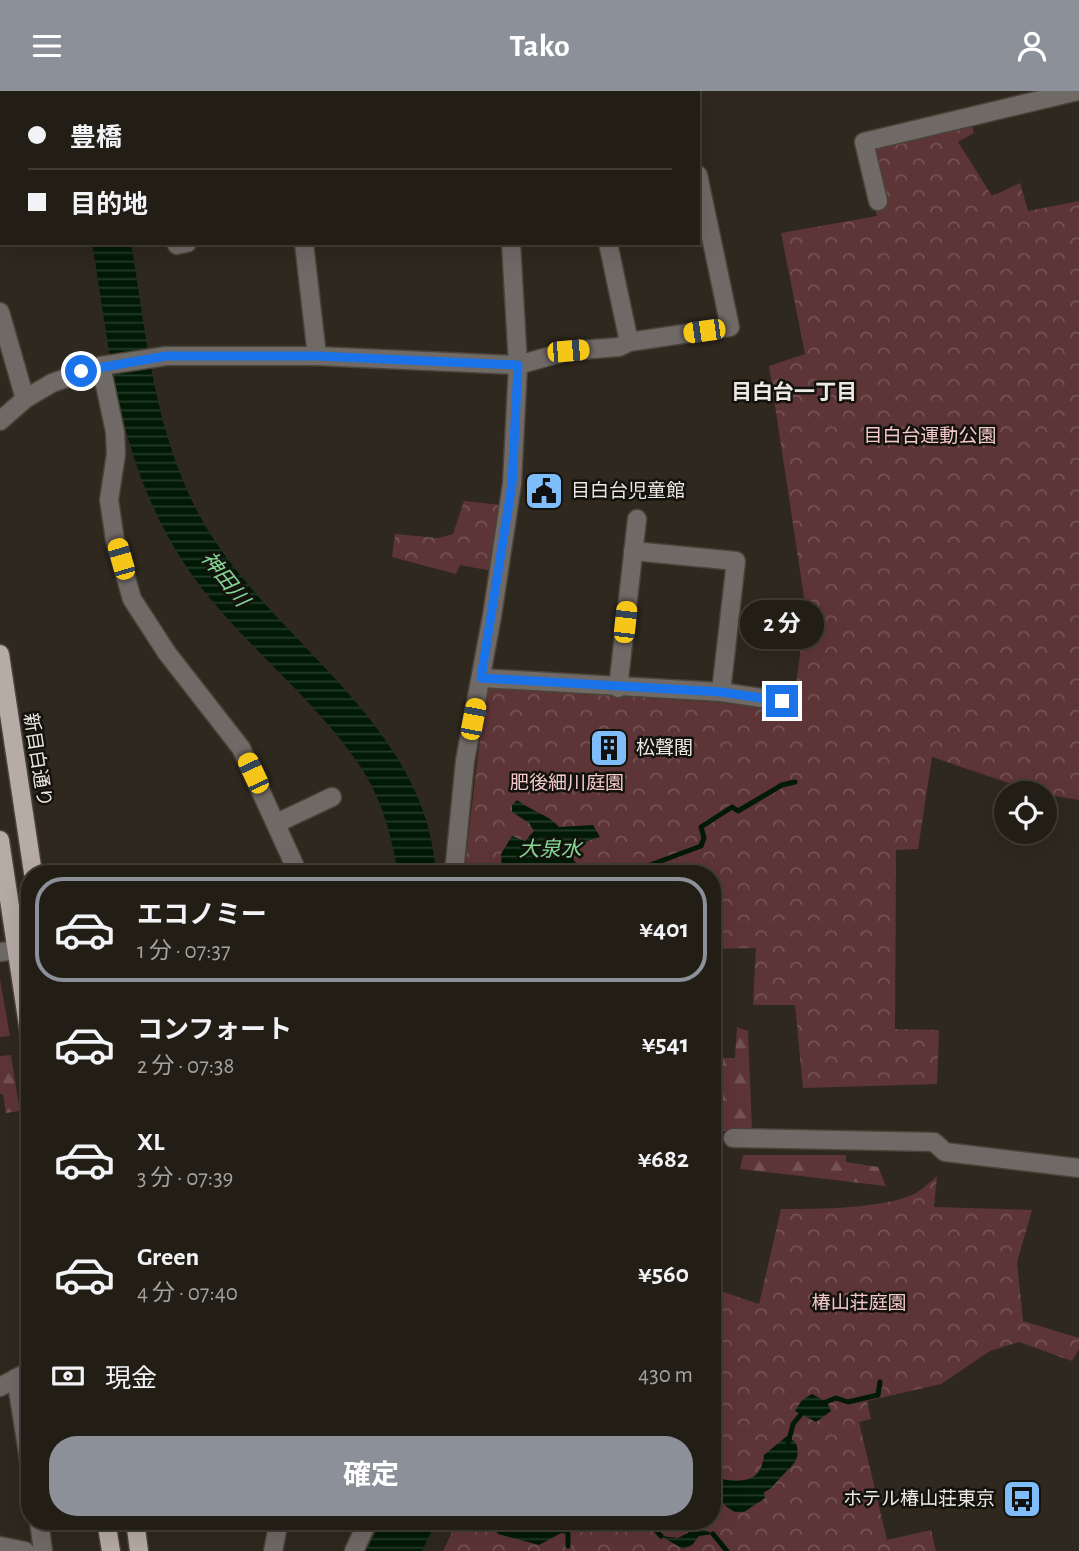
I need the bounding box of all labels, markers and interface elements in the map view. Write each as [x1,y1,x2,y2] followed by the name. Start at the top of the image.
[28,27,66,65] icon: menu
[1013,27,1051,65] icon: person
[509,30,570,62] text: Tako
[70,125,122,151] text: 豊橋
[70,192,148,218] text: 目的地
[682,318,727,344] car
[547,339,590,363] car
[65,355,97,387] route start
[731,381,857,403] district label: 目白台一丁目
[863,425,997,446] park label: 目白台運動公園
[523,470,565,512] public building icon: 目白台児童館
[571,480,685,501] place label: 目白台児童館
[106,536,137,582] car
[197,547,255,612] water label: 神田川
[740,599,824,649] callout: 2 分
[613,600,638,644] car
[763,613,801,636] text: 2 分
[766,685,798,717] route end
[459,696,488,742] car
[20,711,56,808] street label: 新目白通り
[588,727,630,769] building icon: 松聲閣
[636,737,693,758] place label: 松聲閣
[235,750,272,796] car
[510,772,624,793] park label: 肥後細川庭園
[994,781,1057,844] map controls
[994,781,1057,844] button: locate
[519,838,583,860] water label: 大泉水
[53,898,116,961] icon: car
[137,902,267,928] text: エコノミー
[639,916,689,942] text: ¥401
[137,940,231,963] text: 1 分 · 07:37
[53,1013,116,1076] icon: car
[137,1017,292,1043] text: コンフォート
[642,1031,689,1057] text: ¥541
[137,1055,235,1078] text: 2 分 · 07:38
[53,1128,116,1191] icon: car
[137,1129,164,1155] text: XL
[638,1146,689,1172] text: ¥682
[137,1167,233,1190] text: 3 分 · 07:39
[53,1243,116,1306] icon: car
[137,1244,199,1270] text: Green
[638,1261,689,1287] text: ¥560
[137,1282,238,1305] text: 4 分 · 07:40
[811,1292,907,1313] park label: 椿山荘庭園
[49,1357,87,1395] icon: cash
[638,1364,693,1387] text: 430 m
[105,1366,157,1392] text: 現金
[49,1436,693,1516] button: 確定
[1001,1478,1043,1520] bus stop icon: ホテル椿山荘東京
[843,1488,995,1509] place label: ホテル椿山荘東京

